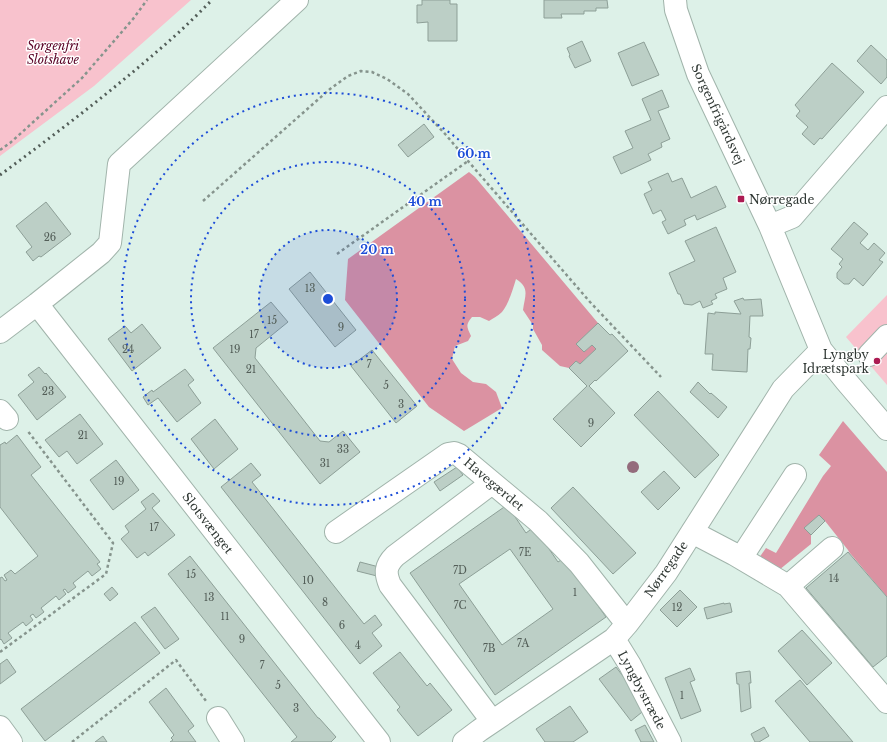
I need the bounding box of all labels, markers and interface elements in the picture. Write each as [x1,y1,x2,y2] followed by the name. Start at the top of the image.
[27,38,80,67] park label: Sorgenfri Slotshave
[688,62,748,166] street label: Sorgenfrigårdsvej
[457,146,492,161] text: 60 m
[749,192,814,207] place label: Nørregade
[408,194,442,209] text: 40 m
[736,194,746,204] marker: Nørregade
[44,231,56,244] house number: 26
[360,242,394,257] text: 20 m
[305,282,315,295] house number: 13
[321,292,335,306] centre of rings
[267,314,277,327] house number: 15
[338,321,344,334] house number: 9
[249,328,260,341] house number: 17
[122,343,134,356] house number: 24
[230,343,240,356] house number: 19
[802,347,870,376] place label: Lyngby Idrætspark
[872,356,882,366] marker: Lyngby Idrætspark
[366,358,372,371] house number: 7
[246,363,256,376] house number: 21
[383,379,389,392] house number: 5
[42,385,54,398] house number: 23
[398,398,404,411] house number: 3
[588,417,594,430] house number: 9
[78,429,88,442] house number: 21
[337,443,349,456] house number: 33
[461,454,528,514] street label: Havegærdet
[320,457,330,470] house number: 31
[114,475,124,488] house number: 19
[179,489,237,557] street label: Slotsvænget
[149,521,160,534] house number: 17
[641,538,691,600] street label: Nørregade
[519,546,531,559] house number: 7E
[453,564,467,577] house number: 7D
[186,568,196,581] house number: 15
[829,572,839,585] house number: 14
[302,574,314,587] house number: 10
[573,586,577,599] house number: 1
[204,591,214,604] house number: 13
[322,596,328,609] house number: 8
[453,599,467,612] house number: 7C
[672,601,682,614] house number: 12
[221,610,229,623] house number: 11
[339,619,345,632] house number: 6
[239,633,245,646] house number: 9
[517,637,529,650] house number: 7A
[355,639,361,652] house number: 4
[483,642,496,655] house number: 7B
[615,648,669,732] street label: Lyngbystræde
[259,659,265,672] house number: 7
[275,679,281,692] house number: 5
[680,689,684,702] house number: 1
[293,702,299,715] house number: 3

